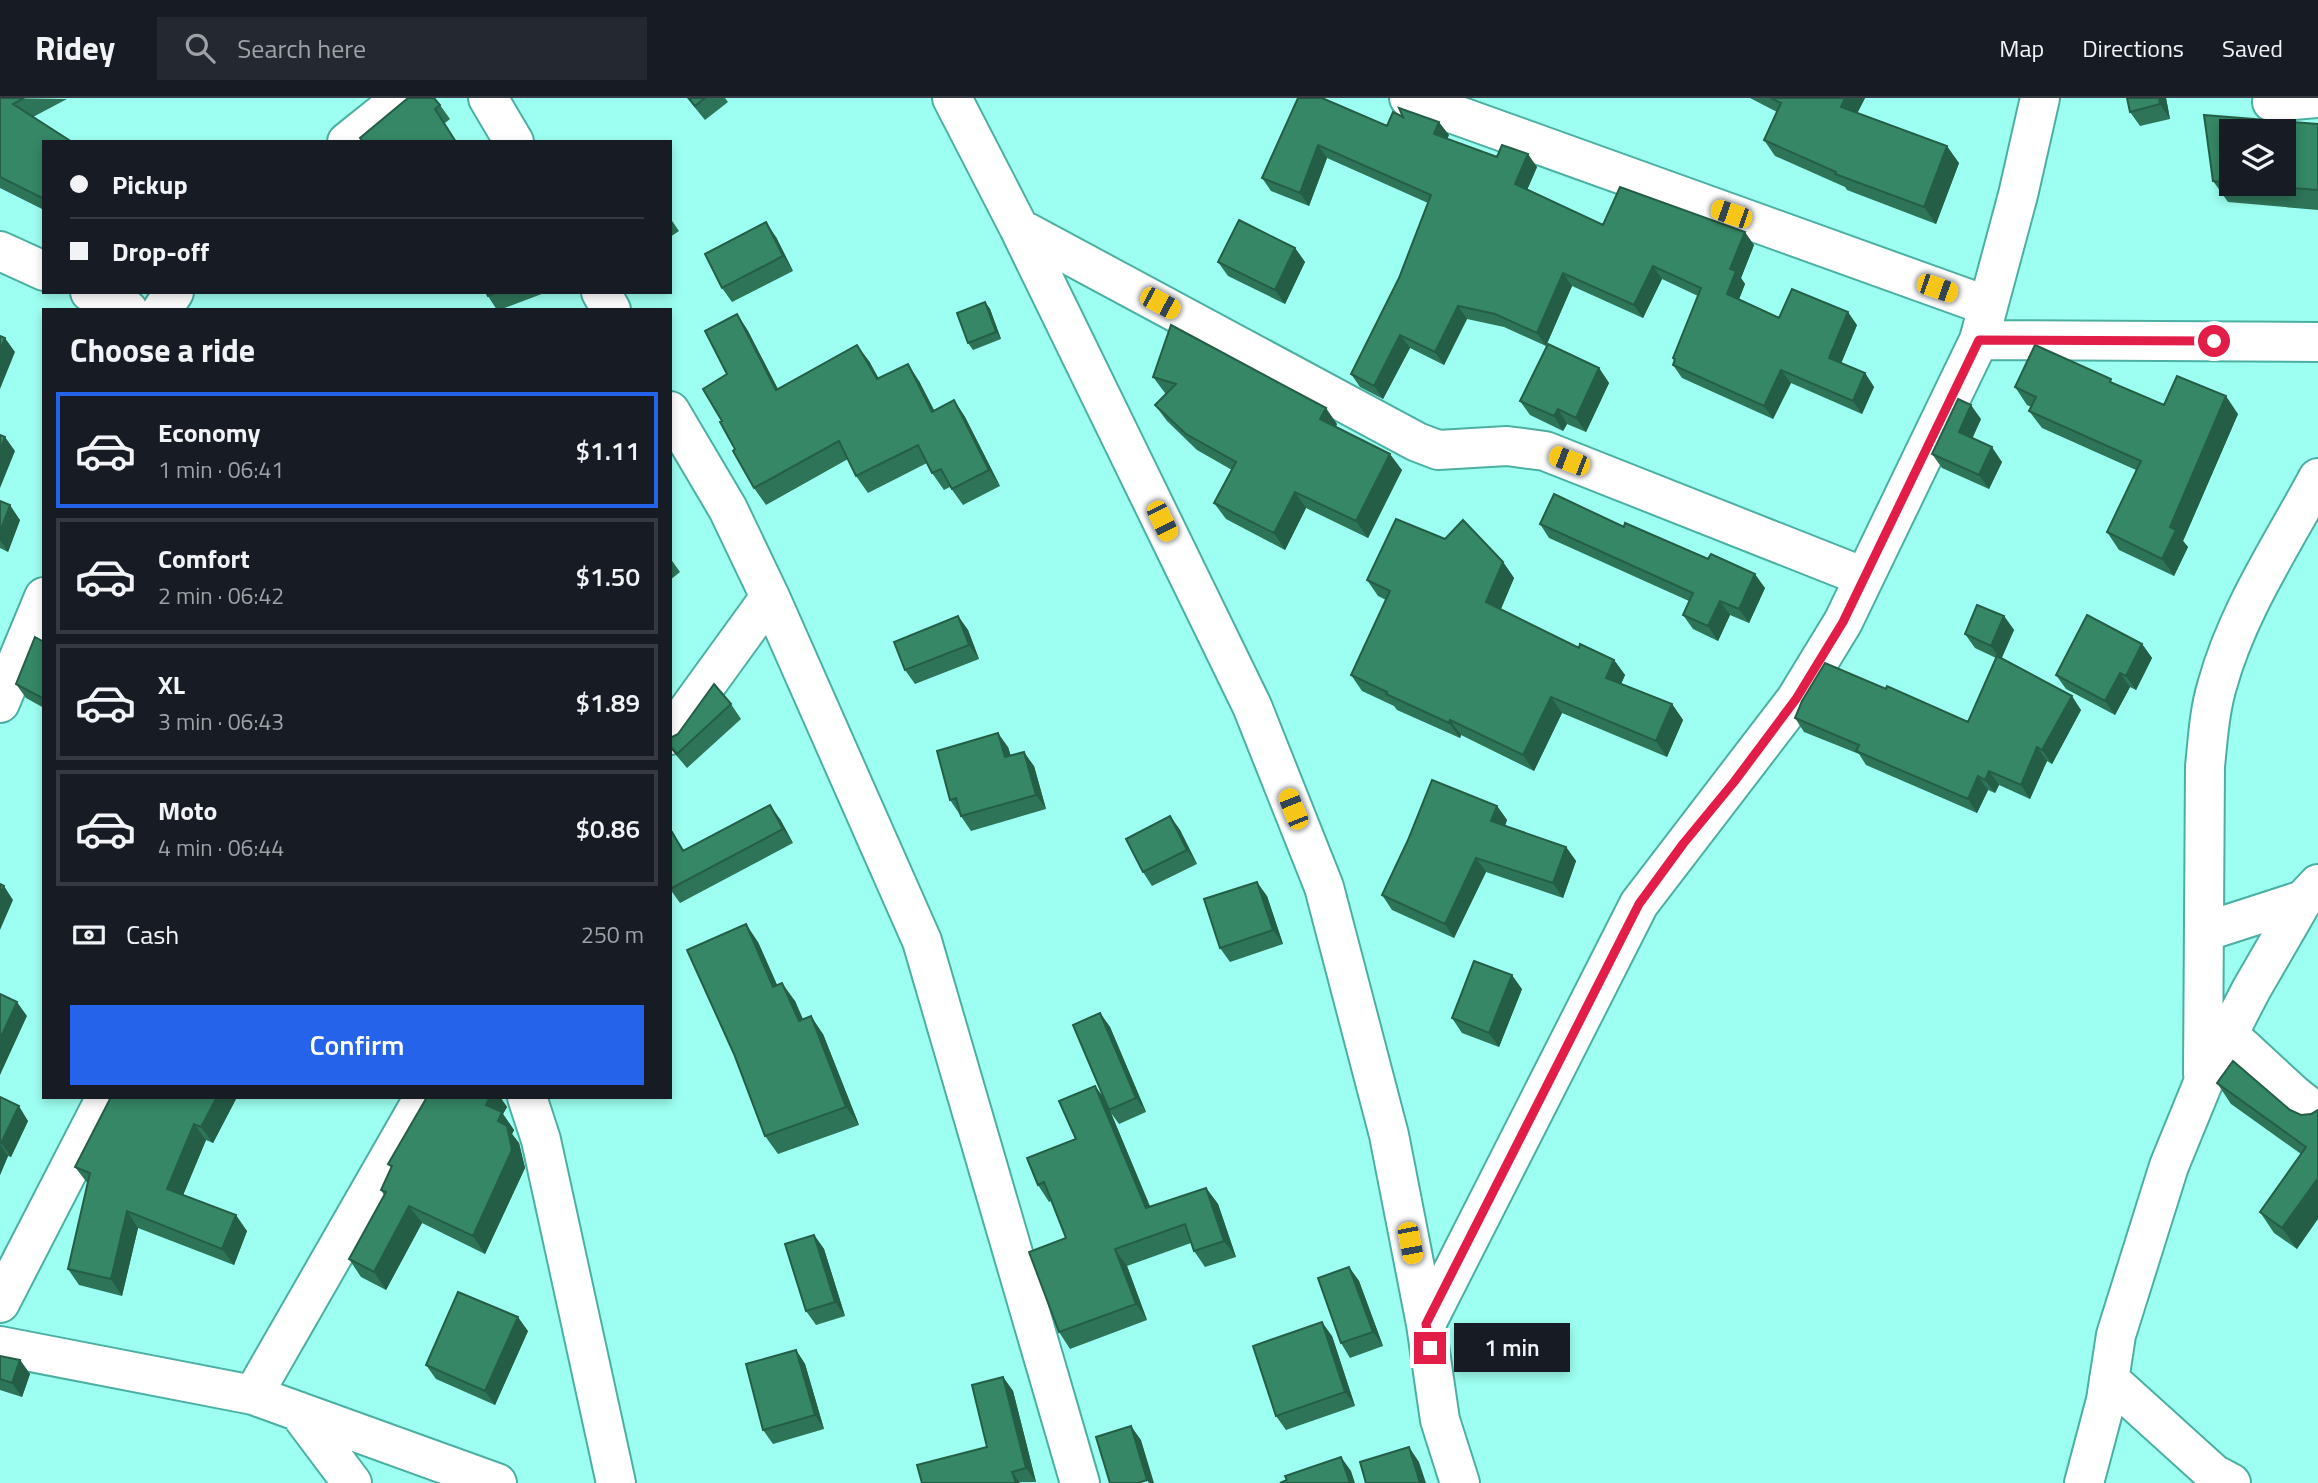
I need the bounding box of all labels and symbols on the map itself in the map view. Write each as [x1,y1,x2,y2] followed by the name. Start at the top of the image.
[1708,197,1755,231] car
[1914,271,1961,305] car
[1137,284,1184,322] car
[2198,325,2230,357] route start
[1546,444,1593,478] car
[1144,498,1181,544] car
[1276,786,1311,832] car
[1396,1220,1425,1266] car
[1454,1324,1570,1372] callout: 1 min
[1414,1332,1446,1364] route end

